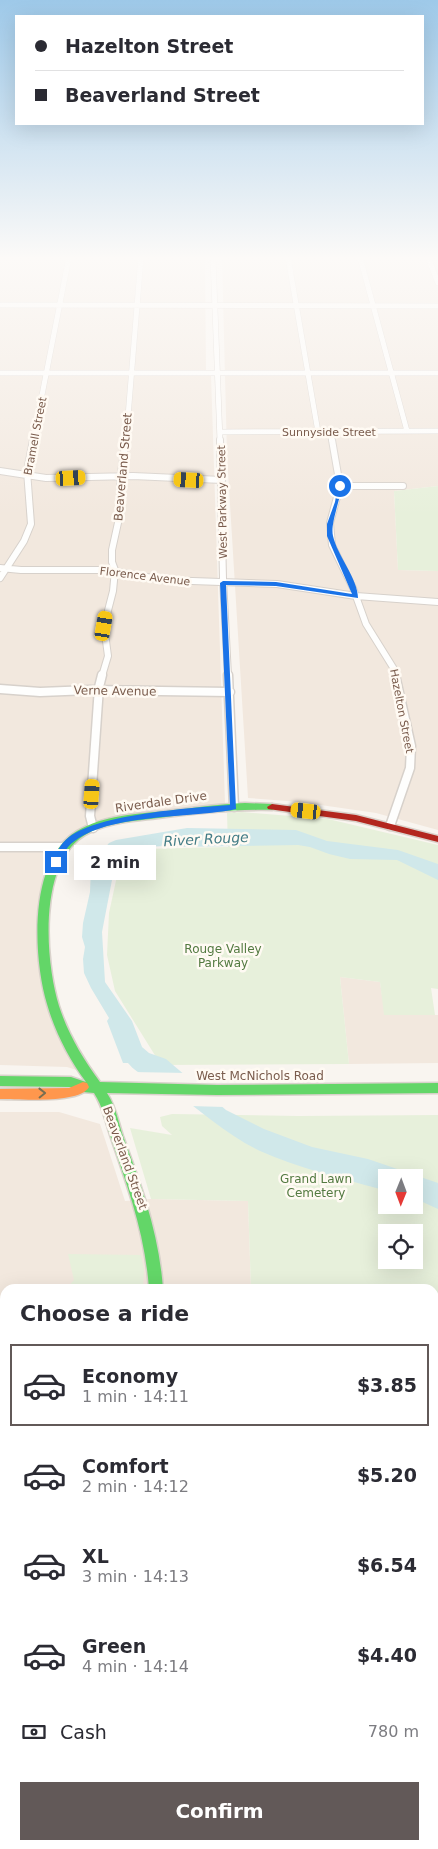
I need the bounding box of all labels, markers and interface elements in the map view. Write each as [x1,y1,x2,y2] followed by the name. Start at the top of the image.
[65,35,233,57] text: Hazelton Street
[65,84,260,106] text: Beaverland Street
[22,395,50,476] street label: Bramell Street
[111,412,135,522] street label: Beaverland Street
[282,426,377,439] street label: Sunnyside Street
[215,444,230,559] street label: West Parkway Street
[55,470,86,486] car
[173,472,204,488] car
[329,475,351,497] route start
[99,564,191,589] street label: Florence Avenue
[94,610,113,642] car
[387,668,416,755] street label: Hazelton Street
[73,683,157,699] street label: Verne Avenue
[83,779,100,809] car
[114,789,208,815] street label: Riverdale Drive
[290,802,321,820] car
[163,829,249,849] water label: River Rouge
[74,844,156,880] callout: 2 min
[45,851,67,873] route end
[90,853,140,872] text: 2 min
[184,942,262,970] park label: Rouge Valley Parkway
[196,1069,324,1083] street label: West McNichols Road
[38,1088,46,1099] one-way arrow
[100,1105,150,1212] street label: Beaverland Street
[378,1169,422,1214] north arrow
[378,1169,423,1269] map controls
[280,1172,352,1200] park label: Grand Lawn Cemetery
[378,1224,423,1269] button: locate
[20,1301,189,1326] text: Choose a ride
[22,1363,67,1408] icon: car
[82,1365,178,1387] text: Economy
[357,1374,417,1396] text: $3.85
[82,1387,189,1406] text: 1 min · 14:11
[22,1453,67,1498] icon: car
[82,1455,169,1477] text: Comfort
[357,1464,417,1486] text: $5.20
[82,1477,189,1496] text: 2 min · 14:12
[22,1543,67,1588] icon: car
[82,1545,109,1567] text: XL
[357,1554,417,1576] text: $6.54
[82,1567,189,1586] text: 3 min · 14:13
[22,1633,67,1678] icon: car
[82,1635,146,1657] text: Green
[357,1644,417,1666] text: $4.40
[82,1657,189,1676] text: 4 min · 14:14
[20,1718,48,1746] icon: cash
[60,1721,107,1743] text: Cash
[368,1722,419,1741] text: 780 m
[20,1782,419,1840] button: Confirm

